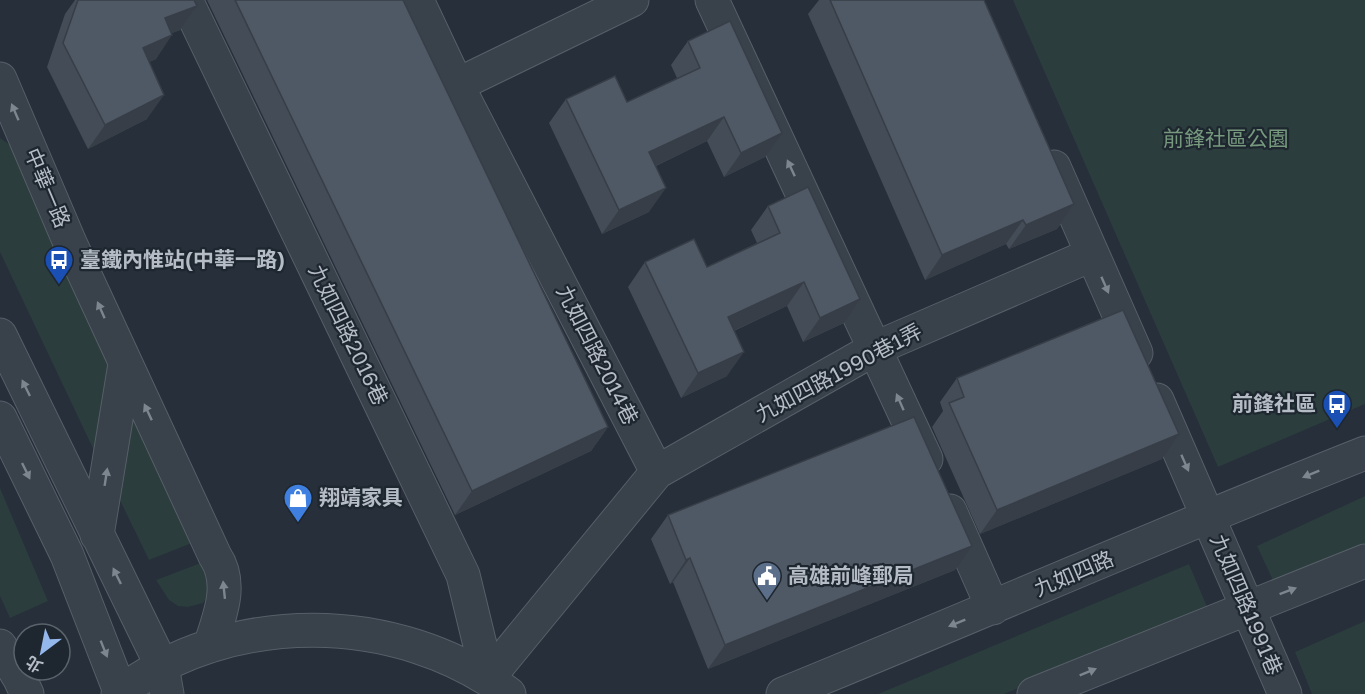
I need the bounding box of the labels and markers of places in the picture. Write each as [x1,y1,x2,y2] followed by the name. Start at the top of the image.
[43,244,75,286] bus stop icon: 臺鐵內惟站(中華一路)
[80,246,285,272] place label: 臺鐵內惟站(中華一路)
[1321,388,1353,430] bus stop icon: 前鋒社區
[1232,390,1316,416] place label: 前鋒社區
[282,482,314,524] shop icon: 翔靖家具
[319,484,403,510] place label: 翔靖家具
[751,560,783,602] public building icon: 高雄前峰郵局
[788,562,914,588] place label: 高雄前峰郵局

